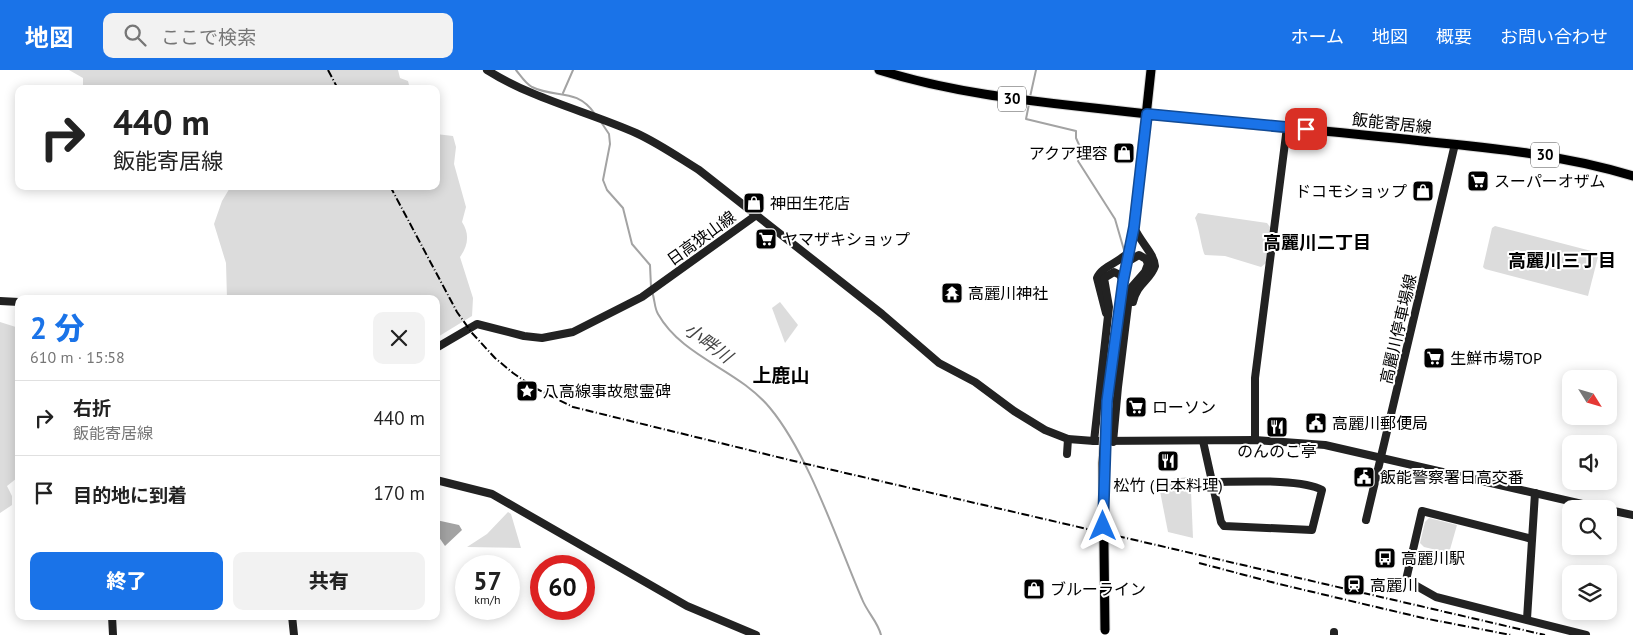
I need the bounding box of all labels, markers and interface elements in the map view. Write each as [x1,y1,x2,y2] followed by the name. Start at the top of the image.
[103,13,453,58] search box
[121,21,149,49] icon: search
[25,22,73,53] text: 地図
[161,25,256,49] text: ここで検索
[1291,25,1344,48] text: ホーム
[1372,25,1408,48] text: 地図
[1436,25,1472,48] text: 概要
[1500,25,1608,48] text: お問い合わせ
[998,86,1026,112] road number: 30
[113,99,210,145] text: 440 m
[30,105,95,170] icon: right
[1285,108,1327,150] pin
[1351,109,1433,137] street label: 飯能寄居線
[1292,115,1320,143] icon: arrive
[1112,141,1136,165] shop icon: アクア理容
[1531,142,1559,168] road number: 30
[1029,143,1108,163] place label: アクア理容
[113,147,223,175] text: 飯能寄居線
[1466,169,1490,193] supermarket icon: スーパーオザム
[1494,171,1606,191] place label: スーパーオザム
[1411,179,1435,203] shop icon: ドコモショップ
[1295,181,1407,201] place label: ドコモショップ
[742,191,766,215] shop icon: 神田生花店
[770,193,850,213] place label: 神田生花店
[663,206,739,270] street label: 日高狭山線
[754,227,778,251] supermarket icon: ヤマザキショップ
[782,229,910,249] place label: ヤマザキショップ
[1263,231,1371,254] district label: 高麗川二丁目
[1508,249,1616,272] district label: 高麗川三丁目
[1376,272,1420,386] street label: 高麗川停車場線
[940,281,964,305] temple icon: 高麗川神社
[968,283,1048,303] place label: 高麗川神社
[30,308,85,347] text: 2 分
[373,312,425,364] button: close
[680,317,739,369] water label: 小畔川
[1422,346,1446,370] supermarket icon: 生鮮市場TOP
[30,347,125,367] text: 610 m · 15:58
[1450,348,1542,368] place label: 生鮮市場TOP
[752,363,810,387] district label: 上鹿山
[1562,370,1618,425] north arrow
[1562,370,1617,620] map controls
[515,379,539,403] place icon: 八高線事故慰霊碑
[543,381,671,401] place label: 八高線事故慰霊碑
[1124,395,1148,419] supermarket icon: ローソン
[73,396,111,420] text: 右折
[1152,397,1216,417] place label: ローソン
[30,404,58,432] icon: right
[373,406,425,430] text: 440 m
[1304,411,1328,435] public building icon: 高麗川郵便局
[1332,413,1428,433] place label: 高麗川郵便局
[1265,415,1289,439] restaurant icon: のんのこ亭
[73,423,153,443] text: 飯能寄居線
[1562,435,1617,490] button: sound
[1237,441,1317,461] place label: のんのこ亭
[1156,449,1180,473] restaurant icon: 松竹 (日本料理)
[1352,465,1376,489] public building icon: 飯能警察署日高交番
[1380,467,1524,487] place label: 飯能警察署日高交番
[1113,475,1223,495] place label: 松竹 (日本料理)
[30,479,58,507] icon: arrive
[373,481,425,505] text: 170 m
[73,483,187,507] text: 目的地に到着
[1076,499,1128,551] position arrow
[1562,500,1617,555] button: search
[1373,546,1397,570] bus stop icon: 高麗川駅
[1401,548,1465,568] place label: 高麗川駅
[30,552,223,610] button: 終了
[233,552,425,610] button: 共有
[530,555,595,620] speed limit sign: 60
[473,565,502,597] text: 57
[1562,565,1617,620] button: layers
[1342,573,1366,597] station icon: 高麗川
[1370,575,1418,595] place label: 高麗川
[1022,577,1046,601] shop icon: ブルーライン
[1050,579,1146,599] place label: ブルーライン
[474,592,501,607] text: km/h

